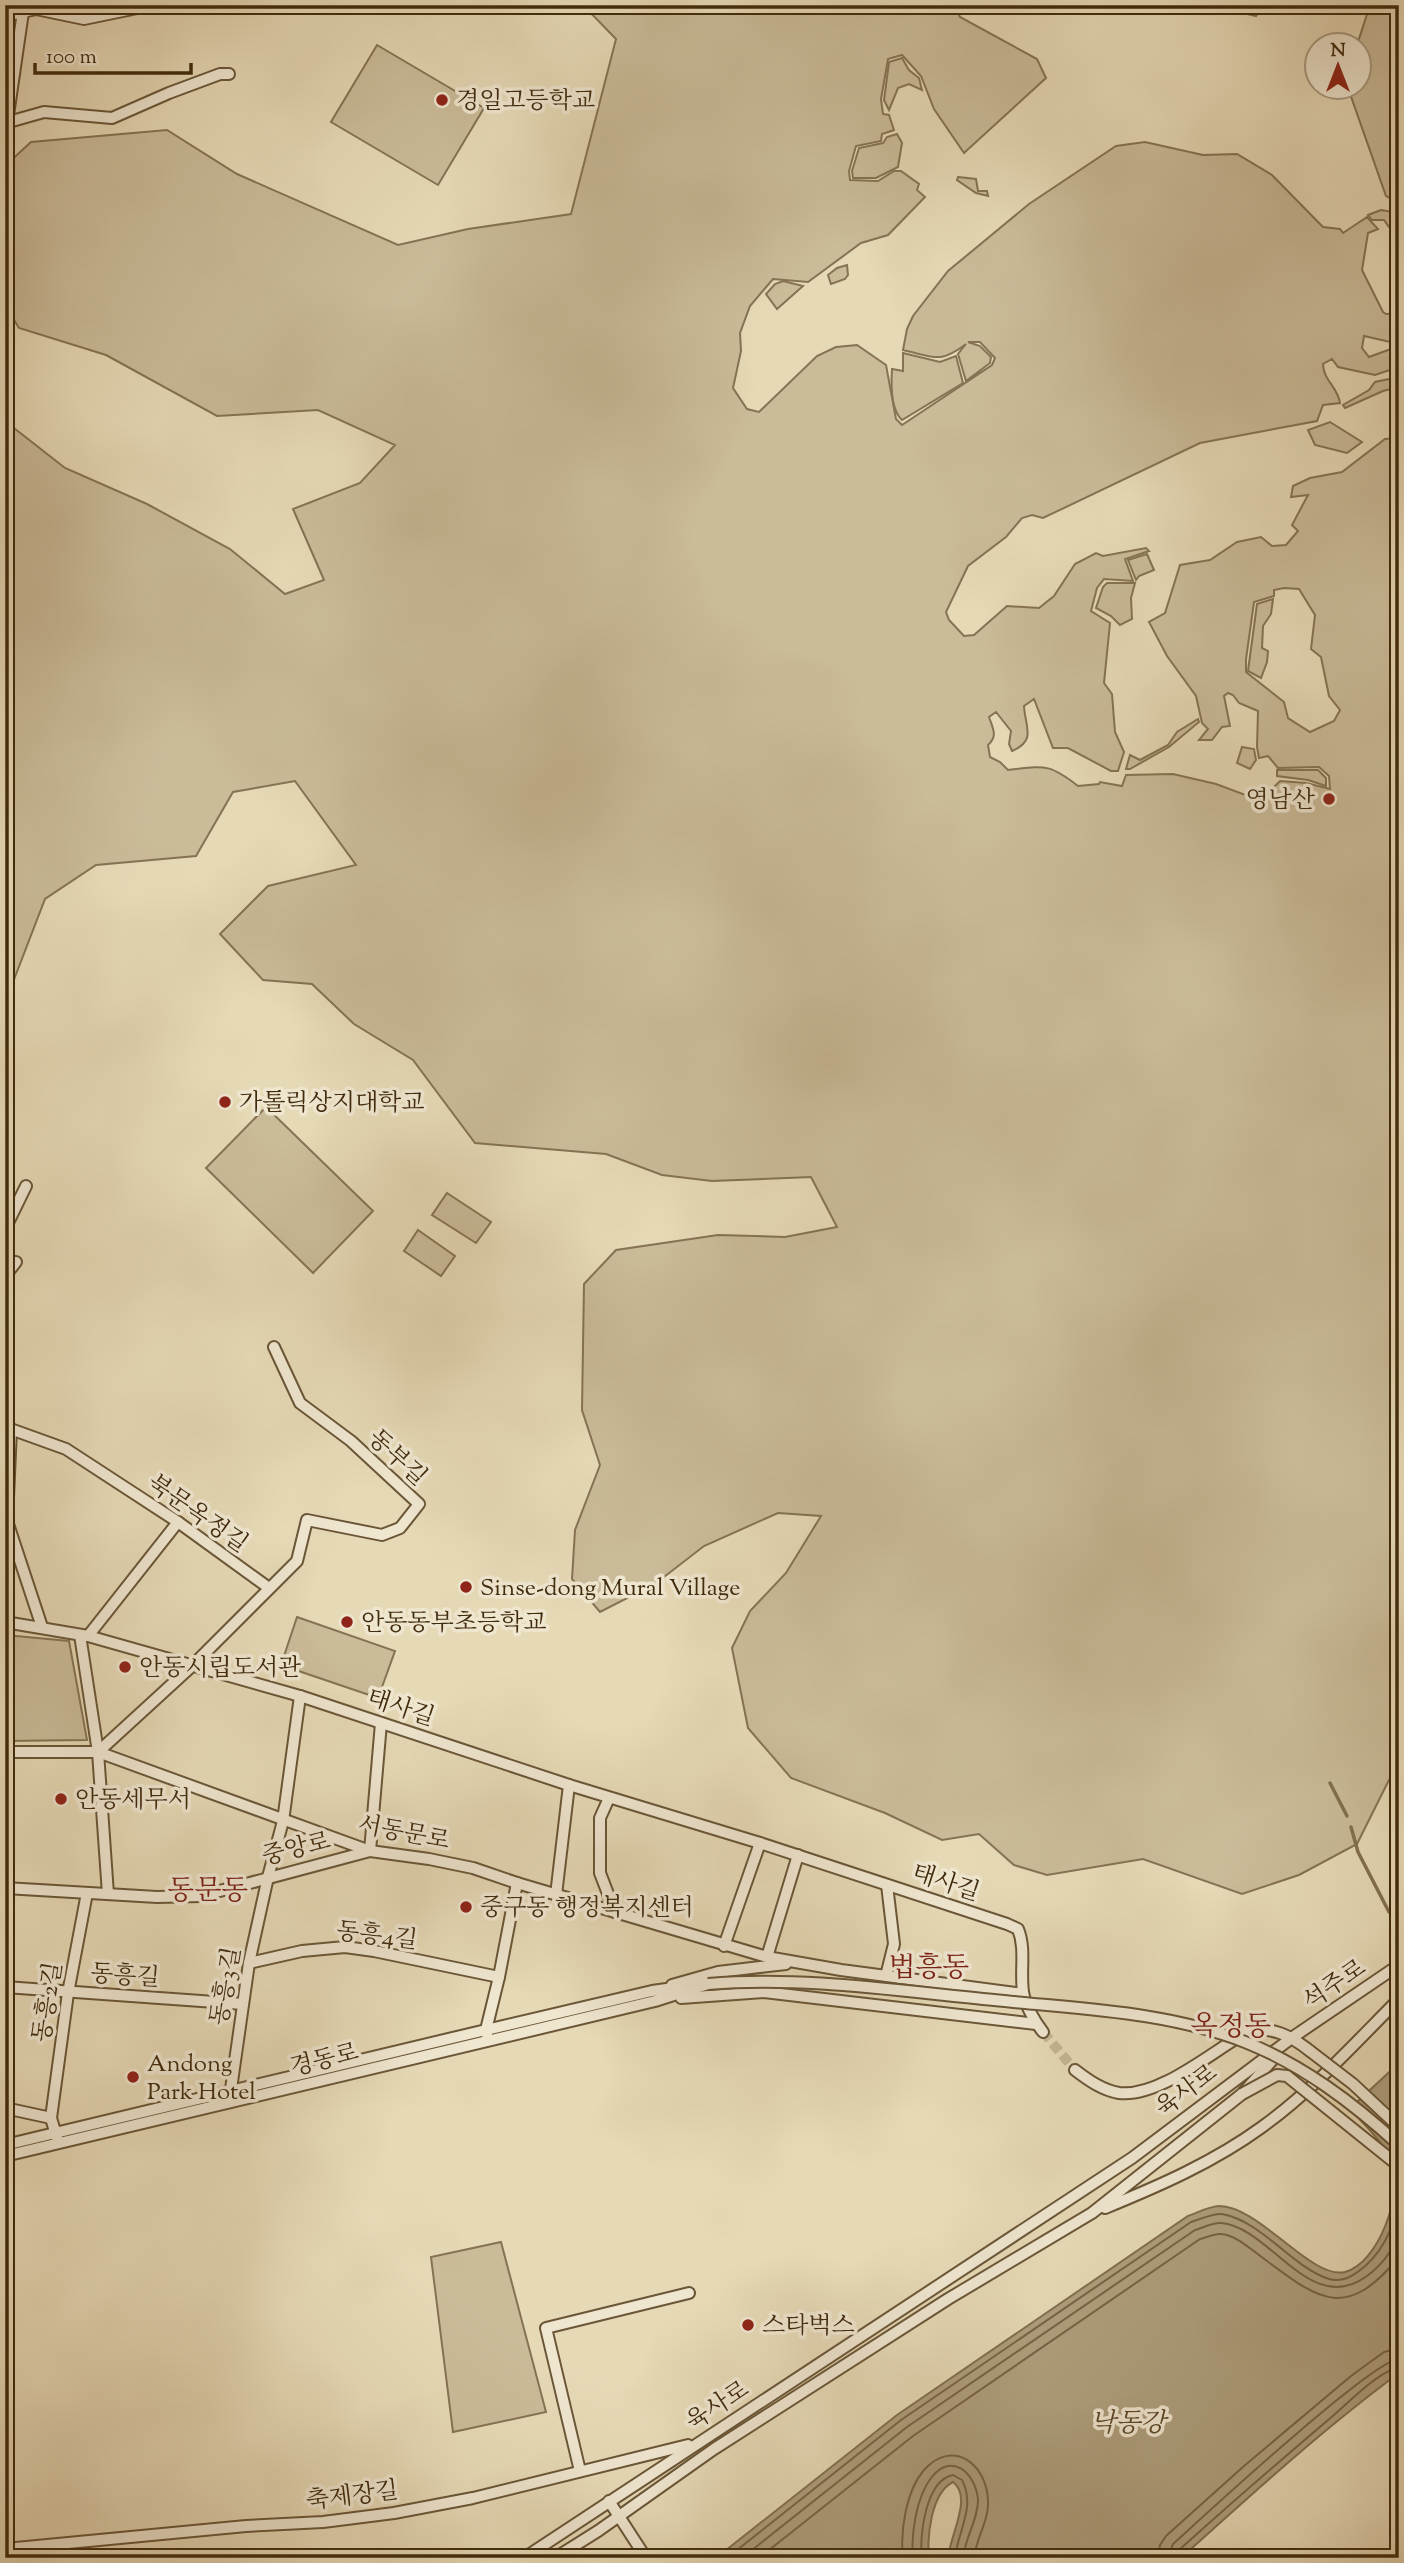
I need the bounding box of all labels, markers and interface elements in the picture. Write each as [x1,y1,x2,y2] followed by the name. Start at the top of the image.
[35,32,191,76] scale bar
[1302,32,1372,102] north arrow
[1330,38,1346,65] text: N
[46,43,97,73] text: 100 m
[456,85,595,119] place label: 경일고등학교
[434,92,450,108] marker: 경일고등학교
[1245,784,1316,818] place label: 영남산
[1321,791,1337,807] marker: 영남산
[239,1087,424,1121] place label: 가톨릭상지대학교
[217,1094,233,1110] marker: 가톨릭상지대학교
[360,1422,434,1495] street label: 동부길
[140,1467,254,1562] street label: 북문옥정길
[480,1572,740,1606] place label: Sinse-dong Mural Village
[458,1579,474,1595] marker: Sinse-dong Mural Village
[361,1607,546,1641] place label: 안동동부초등학교
[339,1614,355,1630] marker: 안동동부초등학교
[139,1652,301,1686] place label: 안동시립도서관
[117,1659,133,1675] marker: 안동시립도서관
[362,1682,439,1736] street label: 태사길
[75,1784,191,1818] place label: 안동세무서
[53,1791,69,1807] marker: 안동세무서
[355,1808,452,1859] street label: 서동문로
[259,1825,334,1875] street label: 중앙로
[907,1857,984,1911] street label: 태사길
[167,1872,249,1912] district label: 동문동
[480,1892,694,1926] place label: 중구동 행정복지센터
[458,1899,474,1915] marker: 중구동 행정복지센터
[334,1915,419,1959] street label: 동흥4길
[203,1944,251,2028] street label: 동흥3길
[888,1949,970,1989] district label: 법흥동
[1297,1952,1373,2019] street label: 석주로
[89,1958,161,1996] street label: 동흥길
[26,1960,72,2045] street label: 동흥2길
[1190,2008,1272,2048] district label: 옥정동
[287,2036,362,2086] street label: 경동로
[147,2048,256,2110] place label: Andong Park Hotel
[1149,2057,1225,2126] street label: 육사로
[125,2069,141,2085] marker: Andong Park Hotel
[762,2310,855,2344] place label: 스타벅스
[740,2317,756,2333] marker: 스타벅스
[680,2373,757,2440] street label: 육사로
[1090,2406,1170,2443] water label: 낙동강
[304,2474,400,2520] street label: 축제장길

